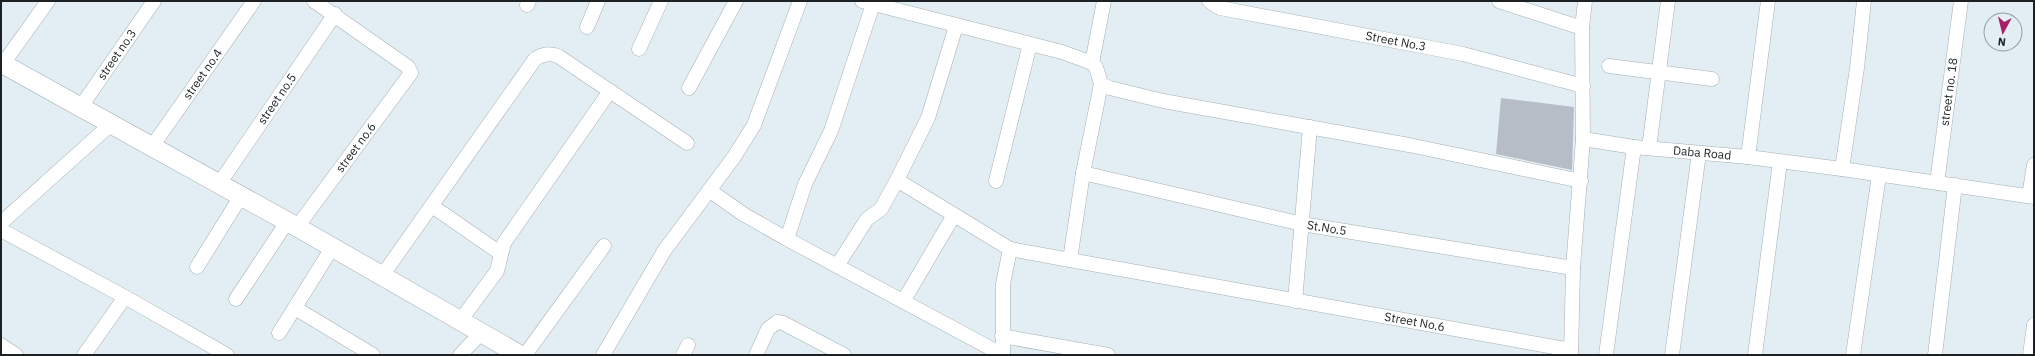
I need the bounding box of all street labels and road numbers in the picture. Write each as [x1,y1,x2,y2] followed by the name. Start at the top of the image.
[94,26,139,83] street label: street no.3
[1364,28,1427,54] street label: Street No.3
[179,46,225,102] street label: street no.4
[1937,57,1960,127] street label: street no. 18
[254,70,299,127] street label: street no.5
[332,119,379,175] street label: street no.6
[1672,142,1732,162] street label: Daba Road
[1306,217,1348,238] street label: St.No.5
[1383,309,1446,334] street label: Street No.6

